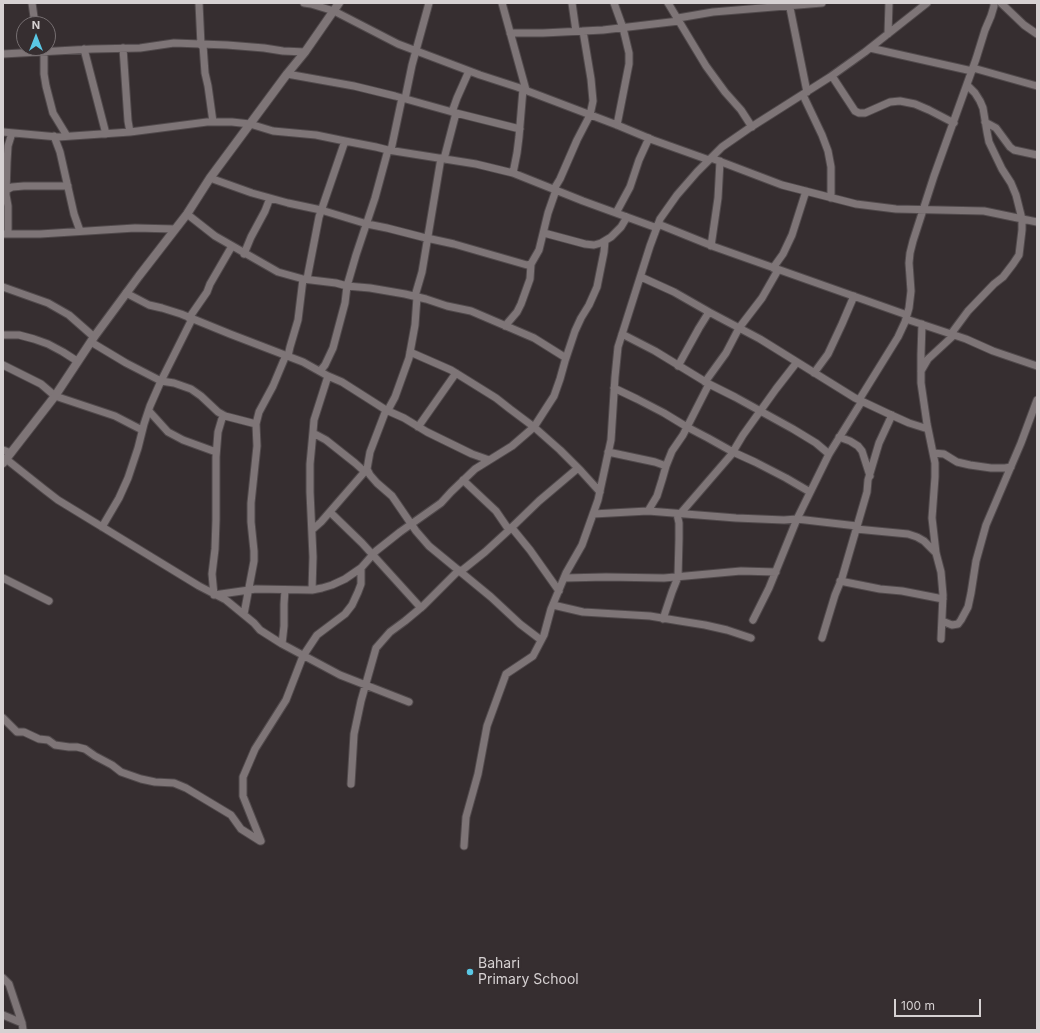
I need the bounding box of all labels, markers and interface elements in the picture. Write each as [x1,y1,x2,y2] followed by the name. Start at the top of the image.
[16,16,56,56] north arrow
[32,18,40,32] text: N
[478,956,579,988] place label: Bahari Primary School
[465,967,475,977] marker: Bahari Primary School
[896,991,983,1017] scale bar
[901,998,935,1013] text: 100 m

